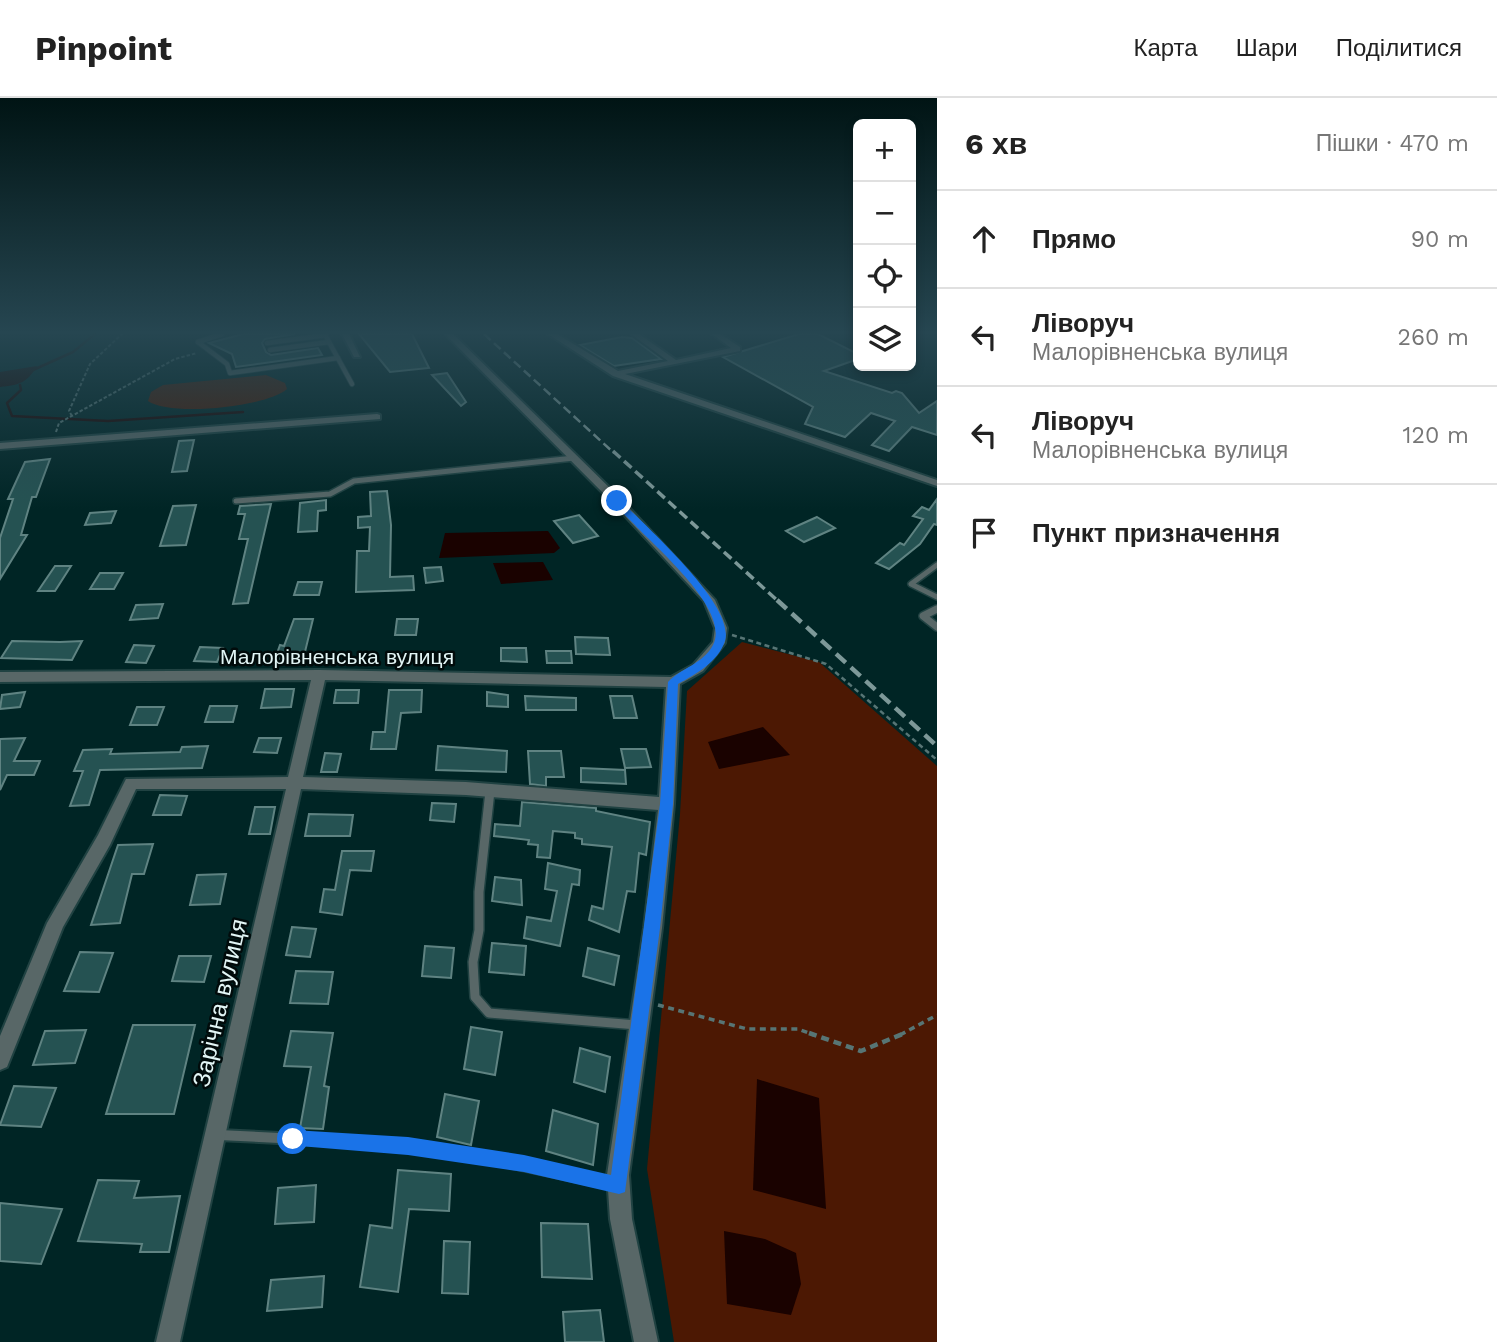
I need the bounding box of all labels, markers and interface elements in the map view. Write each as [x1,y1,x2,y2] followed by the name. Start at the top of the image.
[35,29,172,68] text: Pinpoint
[1133,34,1198,62] text: Карта
[1236,34,1298,62] text: Шари
[1336,34,1462,62] text: Поділитися
[853,119,916,371] map controls
[853,119,916,182] button: +
[965,126,1027,161] text: 6 хв
[1316,130,1469,157] text: Пішки · 470 m
[853,182,916,245] button: −
[965,220,1003,258] icon: ahead
[1032,224,1116,254] text: Прямо
[1411,226,1469,253] text: 90 m
[853,245,916,308] button: locate
[853,308,916,371] button: layers
[1032,308,1134,338] text: Ліворуч
[965,318,1003,356] icon: left
[1398,324,1469,351] text: 260 m
[1032,339,1288,366] text: Малорівненська вулиця
[1032,406,1134,436] text: Ліворуч
[965,416,1003,454] icon: left
[1403,422,1469,449] text: 120 m
[1032,437,1288,464] text: Малорівненська вулиця
[601,485,632,516] route end
[965,514,1003,552] icon: arrive
[1032,518,1280,548] text: Пункт призначення
[220,644,454,669] street label: Малорівненська вулиця
[187,916,253,1090] street label: Зарічна вулиця
[277,1123,308,1154] route start

